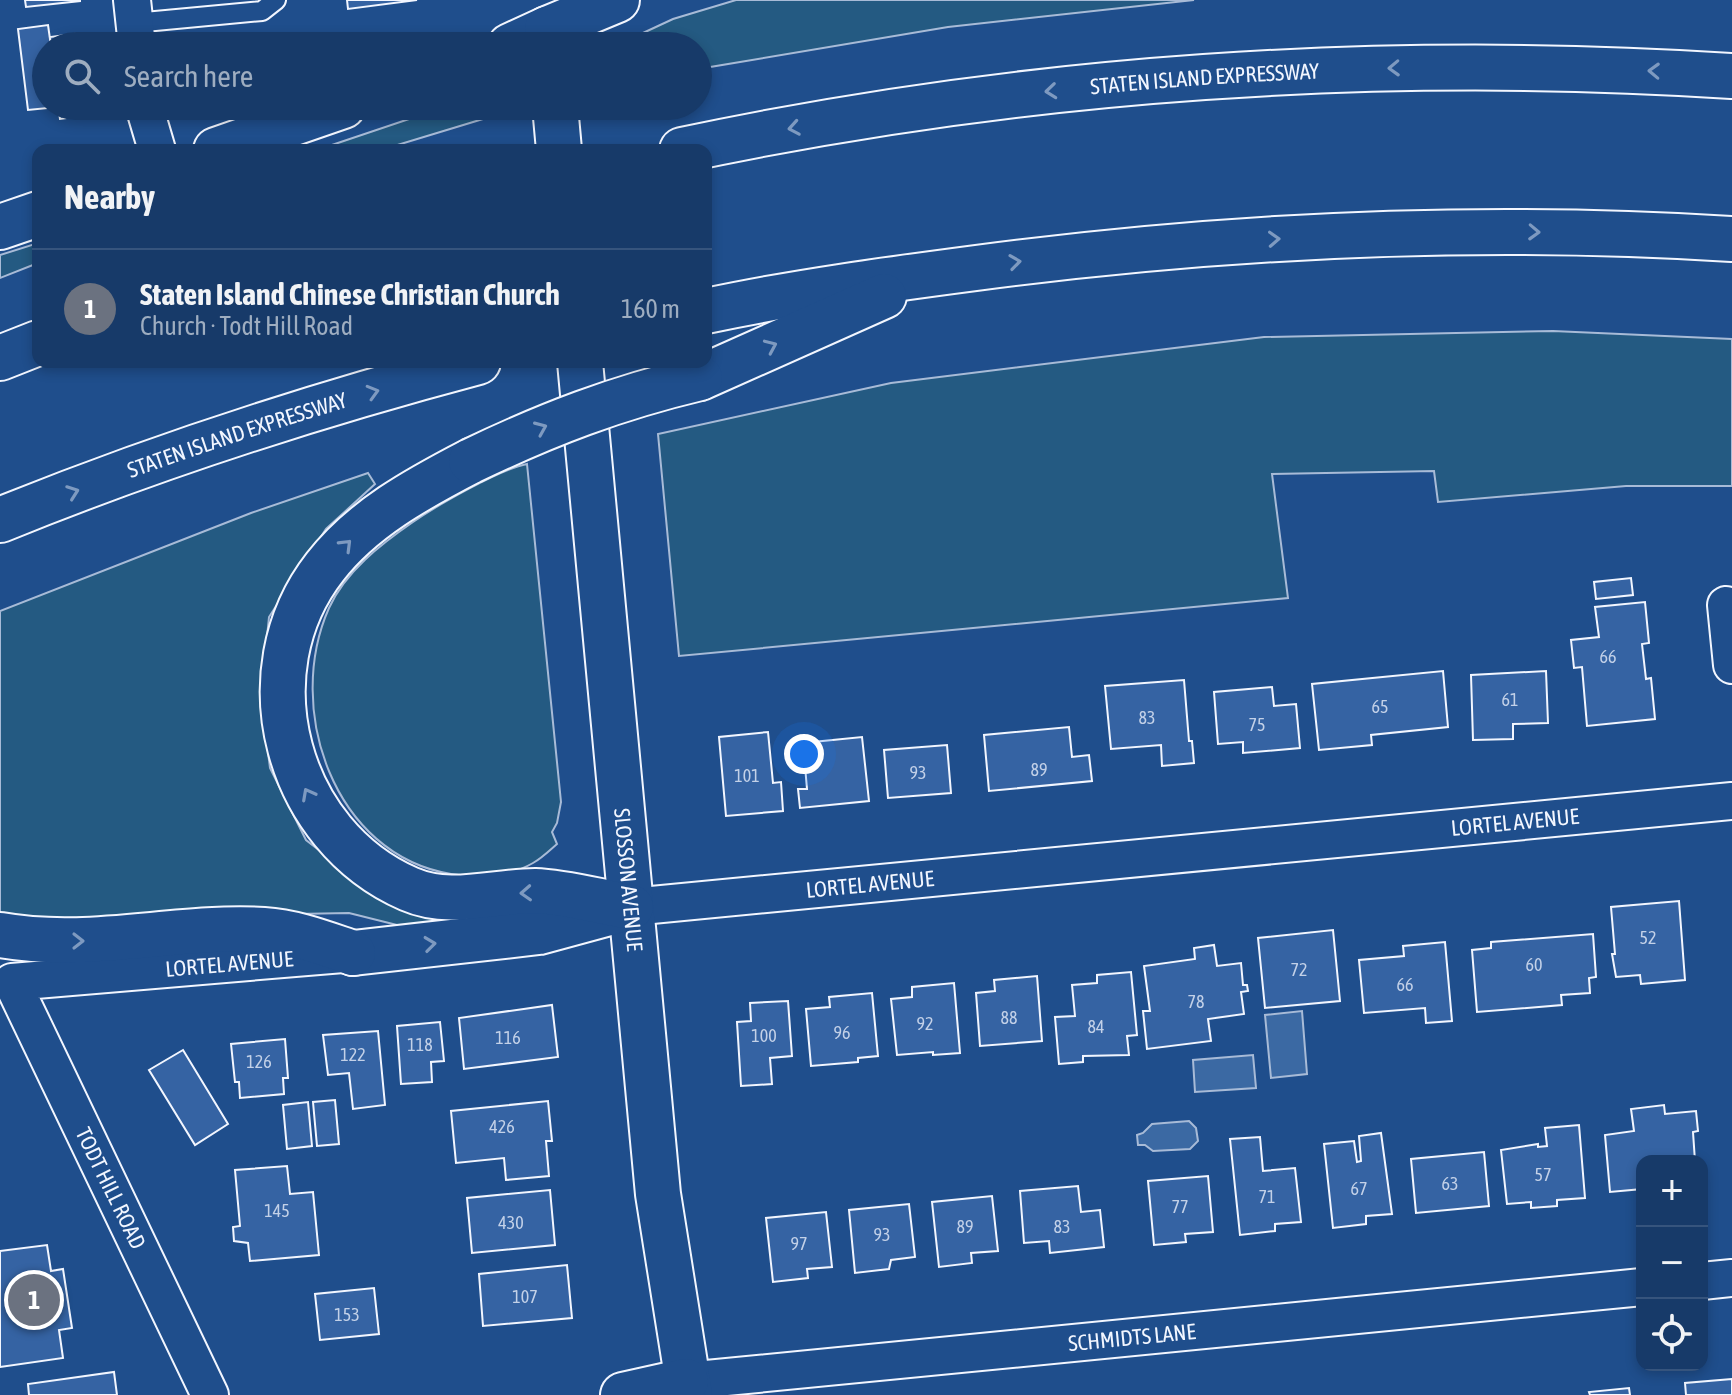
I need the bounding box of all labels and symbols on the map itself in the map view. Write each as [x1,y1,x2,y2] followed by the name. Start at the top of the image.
[1089,58,1320,100] street label: STATEN ISLAND EXPRESSWAY
[1387,60,1400,77] one-way arrow
[1647,63,1660,80] one-way arrow
[1044,83,1057,100] one-way arrow
[787,118,801,135] one-way arrow
[1528,224,1541,241] one-way arrow
[1268,231,1281,248] one-way arrow
[1009,254,1022,271] one-way arrow
[763,340,777,356] one-way arrow
[365,385,379,401] one-way arrow
[124,387,350,483] street label: STATEN ISLAND EXPRESSWAY
[533,422,547,438] one-way arrow
[65,485,79,502] one-way arrow
[336,540,351,554] one-way arrow
[1600,646,1616,667] house number: 66
[1502,689,1518,710] house number: 61
[1372,696,1388,717] house number: 65
[1139,707,1155,728] house number: 83
[1249,714,1265,735] house number: 75
[784,734,824,774] your location
[1031,759,1047,780] house number: 89
[910,762,926,783] house number: 93
[734,765,760,786] house number: 101
[303,788,318,803] one-way arrow
[1450,803,1581,841] street label: LORTEL AVENUE
[609,807,648,953] street label: SLOSSON AVENUE
[805,865,936,903] street label: LORTEL AVENUE
[519,884,532,901] one-way arrow
[1640,927,1656,948] house number: 52
[72,932,85,950] one-way arrow
[423,936,437,953] one-way arrow
[164,945,295,982] street label: LORTEL AVENUE
[1526,954,1542,975] house number: 60
[1291,959,1307,980] house number: 72
[1397,974,1413,995] house number: 66
[1188,991,1204,1012] house number: 78
[1001,1007,1017,1028] house number: 88
[917,1013,933,1034] house number: 92
[1088,1016,1104,1037] house number: 84
[834,1022,850,1043] house number: 96
[751,1025,777,1046] house number: 100
[495,1027,521,1048] house number: 116
[407,1034,433,1055] house number: 118
[340,1044,366,1065] house number: 122
[246,1051,272,1072] house number: 126
[489,1116,515,1137] house number: 426
[70,1123,152,1253] street label: TODT HILL ROAD
[1535,1164,1551,1185] house number: 57
[1442,1173,1458,1194] house number: 63
[1351,1178,1367,1199] house number: 67
[1259,1186,1275,1207] house number: 71
[1172,1196,1188,1217] house number: 77
[264,1200,290,1221] house number: 145
[498,1212,524,1233] house number: 430
[957,1216,973,1237] house number: 89
[1054,1216,1070,1237] house number: 83
[874,1224,890,1245] house number: 93
[791,1233,807,1254] house number: 97
[8,1270,60,1330] pin: 1
[512,1286,538,1307] house number: 107
[334,1304,360,1325] house number: 153
[1067,1318,1197,1356] street label: SCHMIDTS LANE

